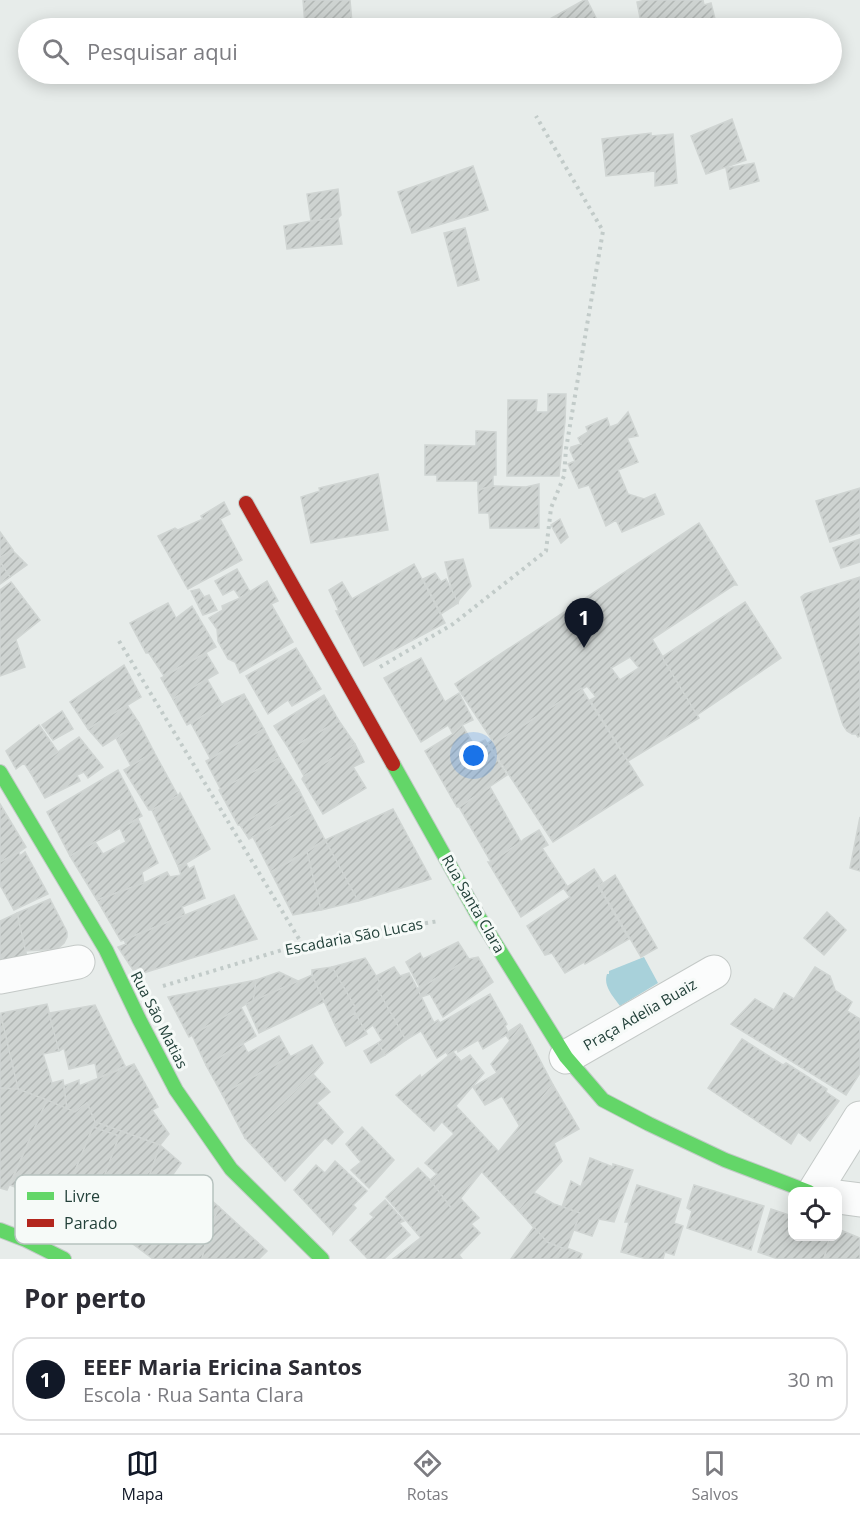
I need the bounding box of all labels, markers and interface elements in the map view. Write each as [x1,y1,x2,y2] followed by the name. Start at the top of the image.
[18,18,842,84] search box
[39,35,72,68] icon: search
[87,36,238,66] text: Pesquisar aqui
[564,598,604,648] pin: 1
[459,741,488,770] your location
[438,851,510,956] street label: Rua Santa Clara
[283,913,424,959] street label: Escadaria São Lucas
[127,968,193,1072] street label: Rua São Matias
[579,974,700,1055] street label: Praça Adelia Buaiz
[15,1175,213,1244] legend
[64,1185,100,1207] text: Livre
[788,1187,842,1241] map controls
[788,1187,842,1241] button: locate
[64,1212,117,1234] text: Parado
[24,1280,146,1316] text: Por perto
[83,1351,362,1381] text: EEEF Maria Ericina Santos
[40,1366,51,1393] text: 1
[787,1366,834,1393] text: 30 m
[83,1381,304,1408] text: Escola · Rua Santa Clara
[122,1447,164,1505] tab: Mapa
[407,1447,448,1505] tab: Rotas
[691,1447,738,1505] tab: Salvos

